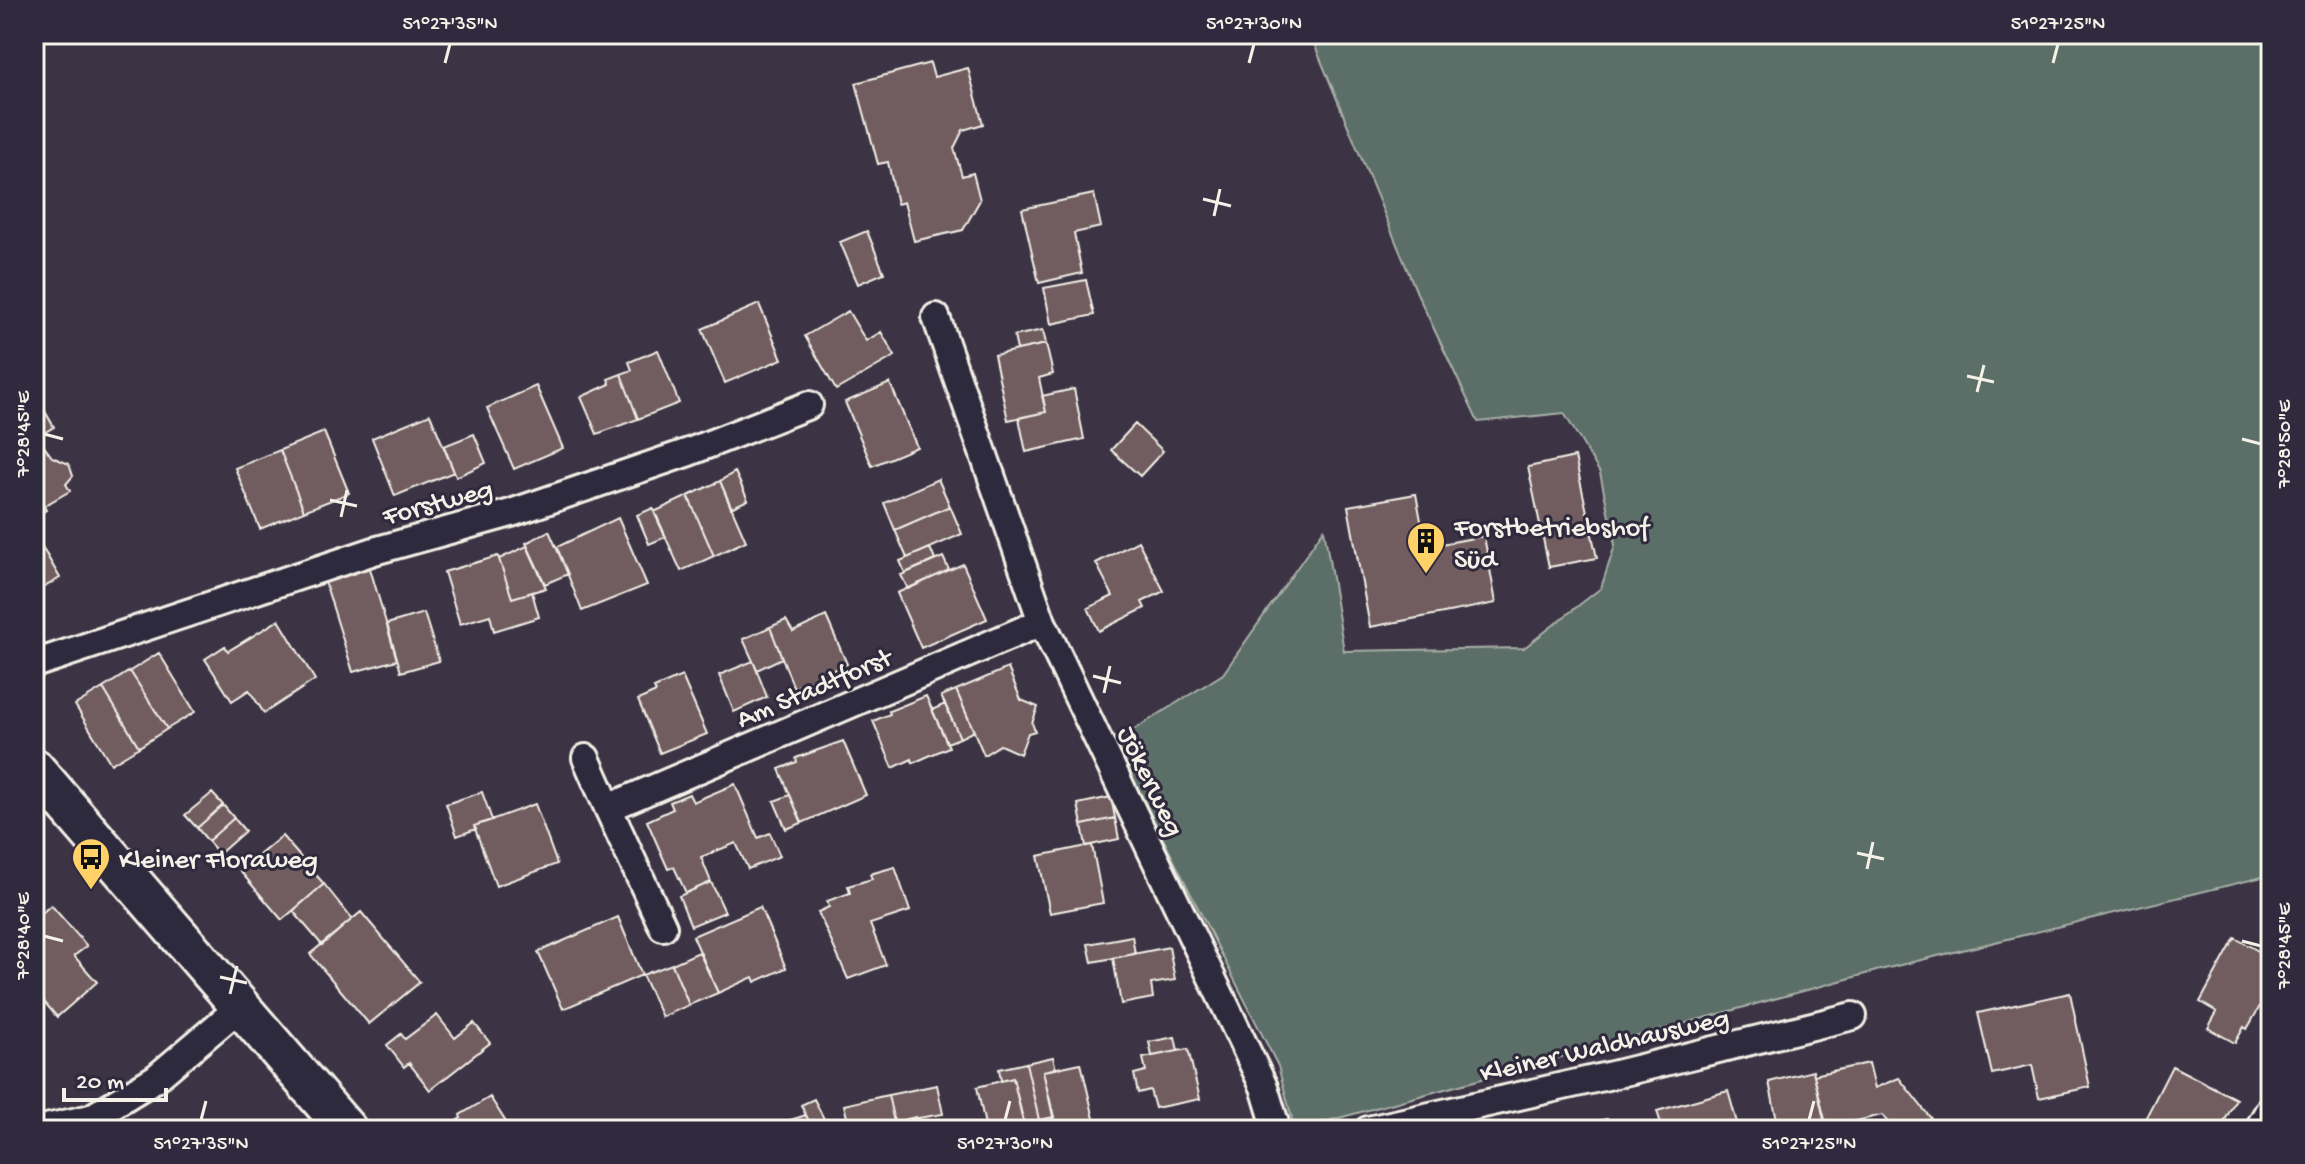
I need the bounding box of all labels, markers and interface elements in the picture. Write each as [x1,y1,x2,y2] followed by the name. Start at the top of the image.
[402,14,498,37] text: 51°27'35"N
[1206,14,1302,37] text: 51°27'30"N
[2011,14,2105,37] text: 51°27'25"N
[14,389,37,478] text: 7°28'45"E
[2275,399,2298,489] text: 7°28'50"E
[379,474,497,535] street label: Forstweg
[1453,513,1651,578] place label: Forstbetriebshof Süd
[1405,520,1447,575] building icon: Forstbetriebshof Süd
[732,642,900,738] street label: Am Stadtforst
[1108,722,1190,842] street label: Jökerweg
[70,836,112,891] bus stop icon: Kleiner Floraweg
[119,845,318,878] place label: Kleiner Floraweg
[14,891,37,980] text: 7°28'40"E
[2275,901,2298,990] text: 7°28'45"E
[1477,1003,1733,1092] street label: Kleiner Waldhausweg
[64,1052,166,1102] scale bar
[76,1069,124,1098] text: 20 m
[153,1134,249,1157] text: 51°27'35"N
[957,1134,1053,1157] text: 51°27'30"N
[1762,1134,1856,1157] text: 51°27'25"N

